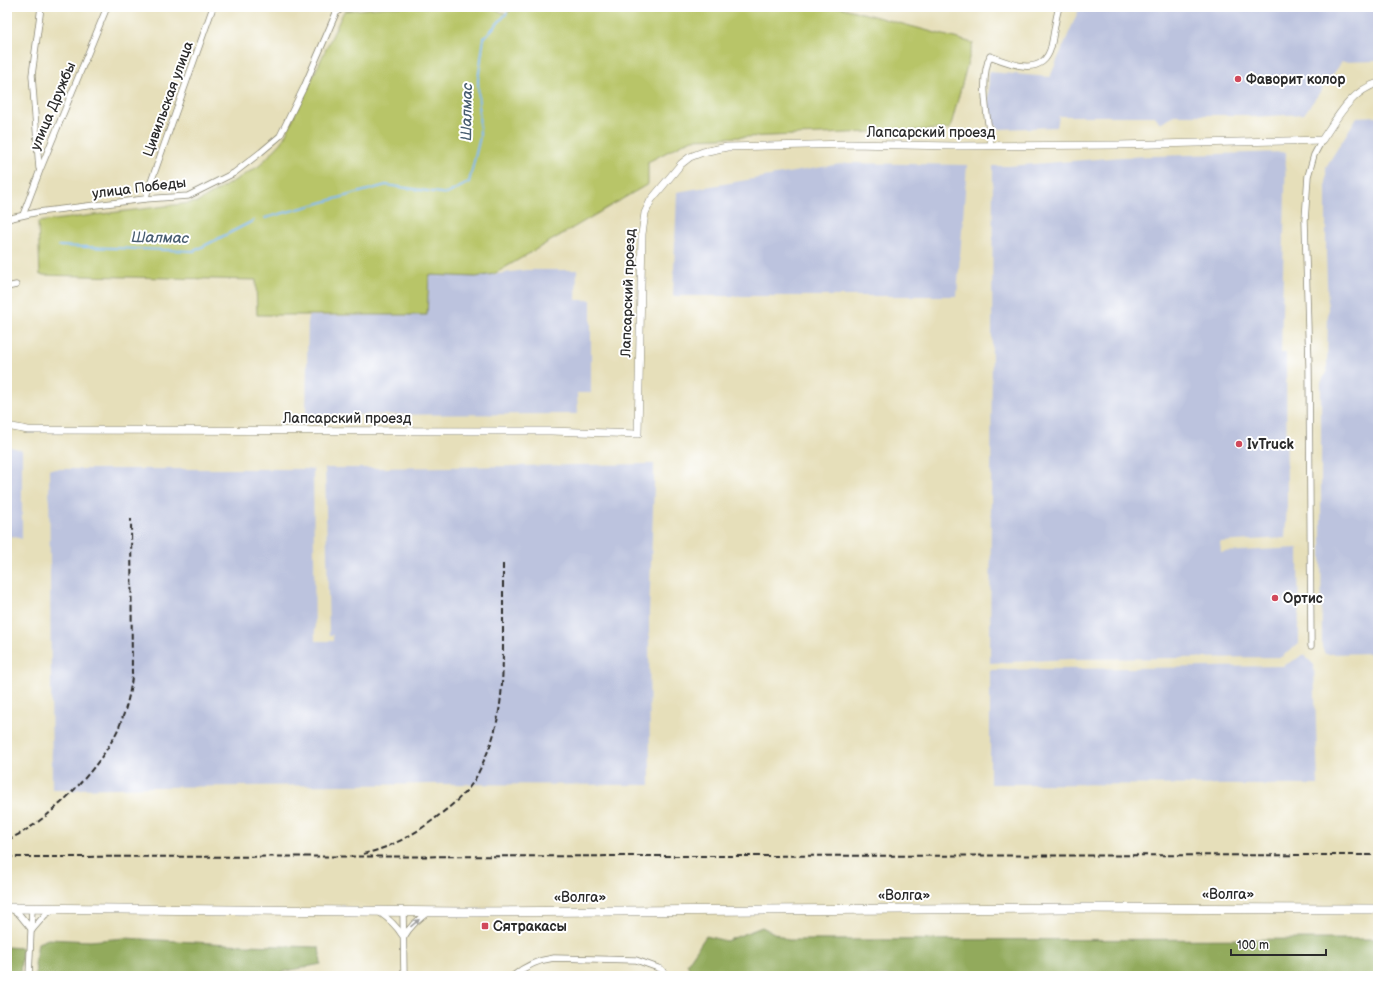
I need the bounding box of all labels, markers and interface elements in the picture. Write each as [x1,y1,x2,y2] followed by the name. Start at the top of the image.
[139,38,197,159] street label: Цивильская улица
[27,59,79,153] street label: улица Дружбы
[1246,71,1346,88] place label: Фаворит колор
[1233,74,1243,84] marker: Фаворит колор
[457,82,477,141] water label: Шалмас
[866,124,996,141] street label: Лапсарский проезд
[91,174,187,202] street label: улица Победы
[131,228,190,248] water label: Шалмас
[617,228,639,359] street label: Лапсарский проезд
[282,410,412,427] street label: Лапсарский проезд
[1247,436,1295,453] place label: IvTruck
[1234,439,1244,449] marker: IvTruck
[1283,590,1323,607] place label: Ортис
[1270,593,1280,603] marker: Ортис
[1202,886,1254,903] street label: «Волга»
[878,887,930,904] street label: «Волга»
[554,889,606,906] street label: «Волга»
[410,918,420,927] one-way arrow
[493,918,567,935] place label: Сятракасы
[480,921,490,931] marker: Сятракасы
[1231,931,1326,957] scale bar
[1237,938,1269,953] text: 100 m

